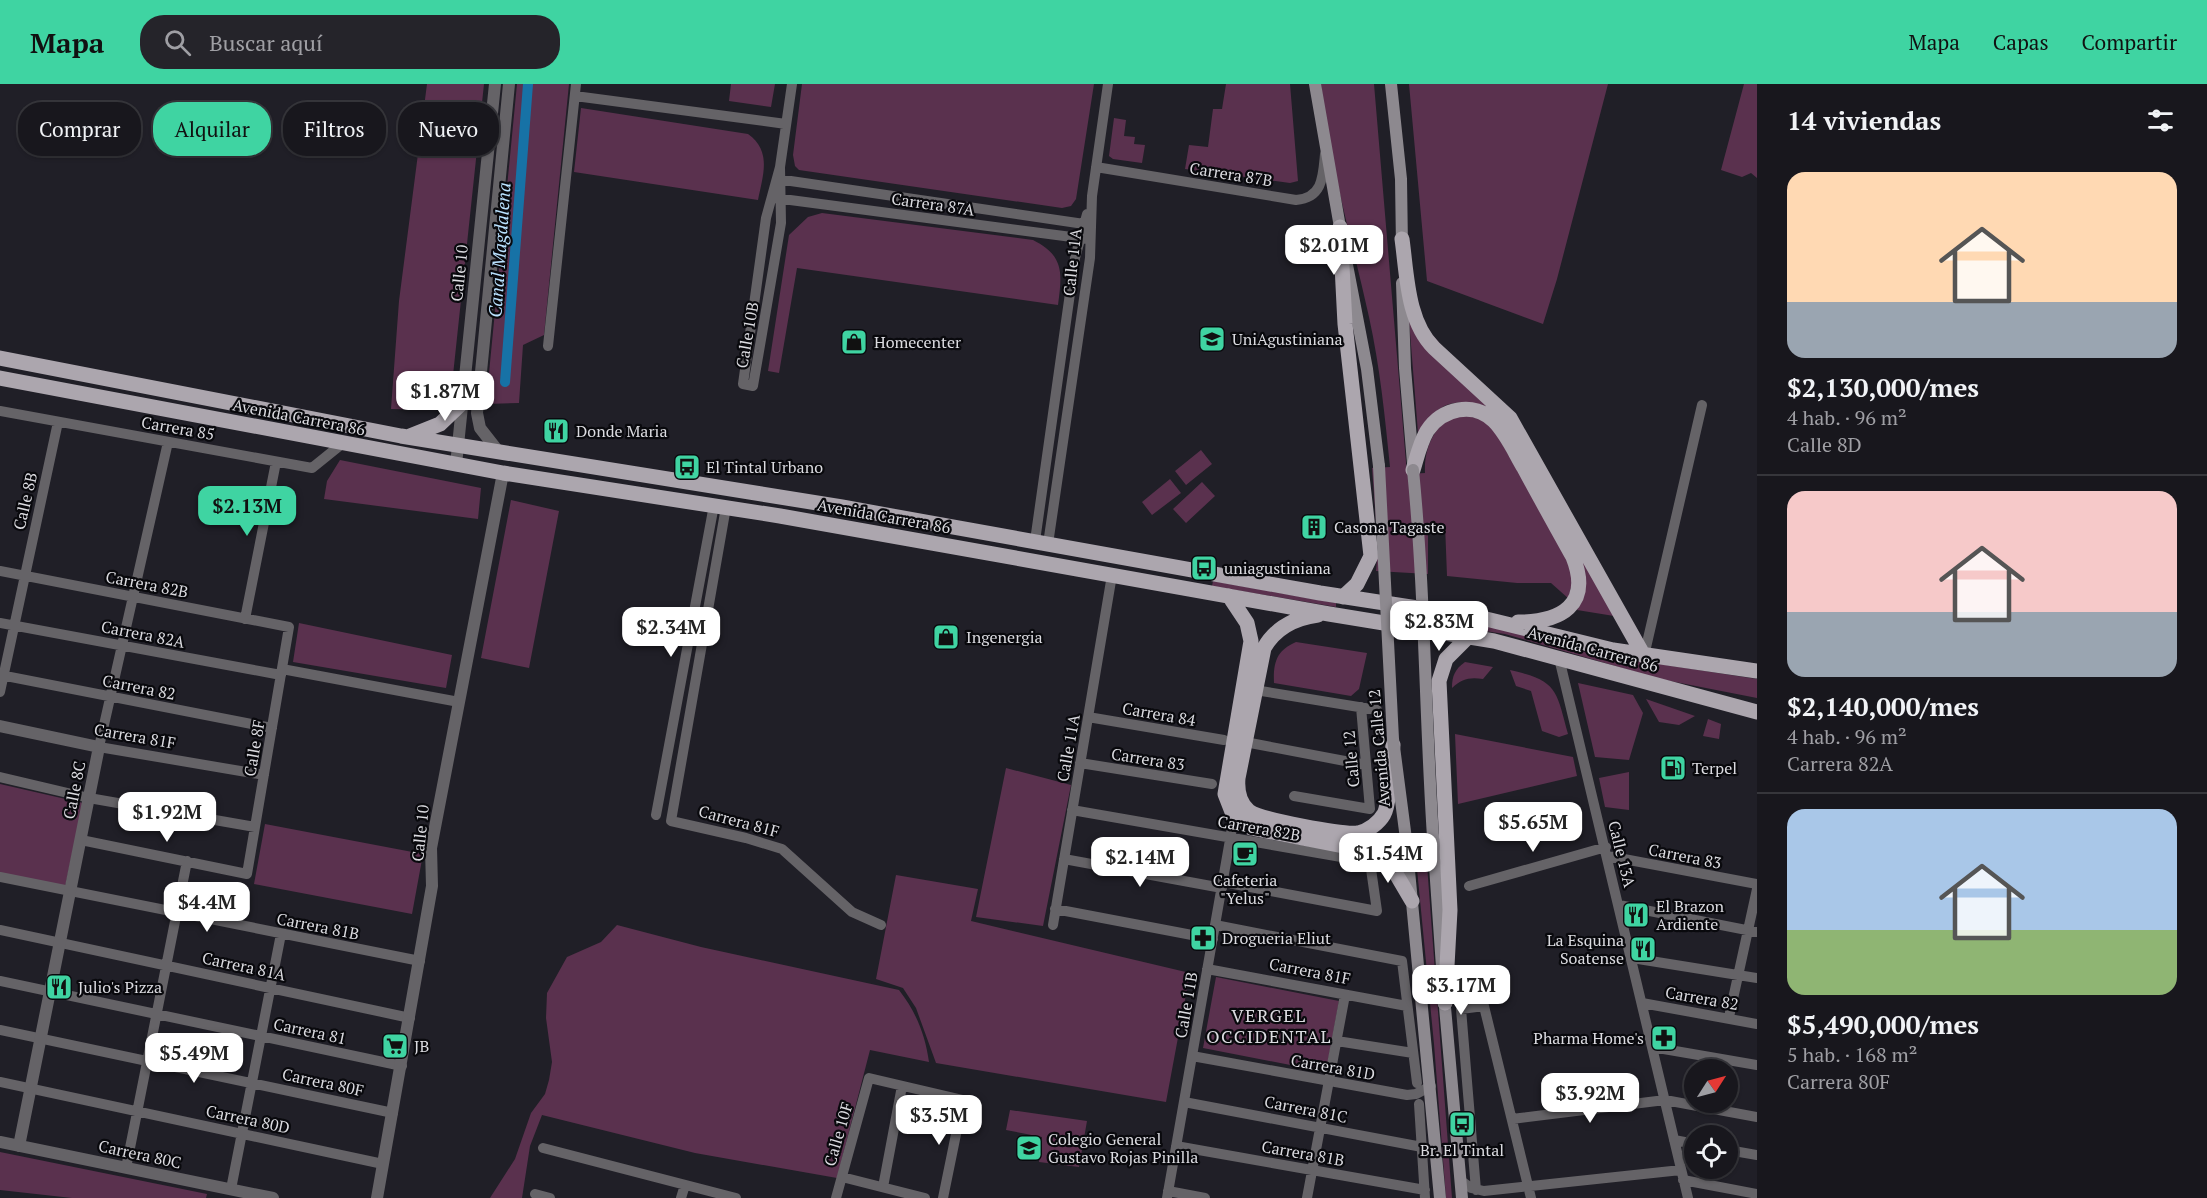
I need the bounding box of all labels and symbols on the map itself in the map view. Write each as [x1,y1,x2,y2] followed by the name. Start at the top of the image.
[1188,157,1274,191] street label: Carrera 87B
[482,182,516,318] water label: Canal Magdalena
[890,187,976,221] street label: Carrera 87A
[1285,225,1383,276] pin: $2.01M
[1058,227,1086,297] street label: Calle 11A
[445,243,473,303] street label: Calle 10
[730,300,764,370] street label: Calle 10B
[1197,324,1227,354] school or university icon: UniAgustiniana
[839,327,869,357] shop icon: Homecenter
[1232,328,1343,350] place label: UniAgustiniana
[874,331,962,353] place label: Homecenter
[396,371,494,422] pin: $1.87M
[231,393,368,441] street label: Avenida Carrera 86
[140,411,216,445] street label: Carrera 85
[541,416,571,446] restaurant icon: Donde Maria
[576,420,668,442] place label: Donde Maria
[672,452,702,482] bus stop icon: El Tintal Urbano
[706,456,823,478] place label: El Tintal Urbano
[8,470,42,532] street label: Calle 8B
[198,486,296,537] pin: $2.13M
[816,493,953,539] street label: Avenida Carrera 86
[1299,512,1329,542] building icon: Casona Tagaste
[1334,516,1445,538] place label: Casona Tagaste
[1189,553,1219,583] bus stop icon: uniagustiniana
[1224,557,1331,579] place label: uniagustiniana
[104,565,190,603] street label: Carrera 82B
[1390,601,1488,652] pin: $2.83M
[622,607,720,658] pin: $2.34M
[99,615,187,653] street label: Carrera 82A
[1525,621,1661,677] street label: Avenida Carrera 86
[931,622,961,652] shop icon: Ingenergia
[966,626,1043,648] place label: Ingenergia
[101,669,177,705] street label: Carrera 82
[1363,688,1395,808] street label: Avenida Calle 12
[1121,697,1198,731] street label: Carrera 84
[1051,713,1085,783] street label: Calle 11A
[92,718,178,754] street label: Carrera 81F
[238,718,270,778] street label: Calle 8F
[1338,730,1364,788] street label: Calle 12
[1110,742,1186,776] street label: Carrera 83
[1658,753,1688,783] fuel station icon: Terpel
[1692,757,1737,779] place label: Terpel
[58,759,90,821] street label: Calle 8C
[118,792,216,843] pin: $1.92M
[696,800,782,842] street label: Carrera 81F
[1484,802,1582,853] pin: $5.65M
[406,803,434,863] street label: Calle 10
[1216,810,1302,846] street label: Carrera 82B
[1603,818,1641,890] street label: Calle 13A
[1339,833,1437,884] pin: $1.54M
[1091,837,1189,888] pin: $2.14M
[1647,838,1723,874] street label: Carrera 83
[1230,839,1260,869] cafe icon: Cafeteria "Yelus"
[1213,869,1277,909] place label: Cafeteria "Yelus"
[165,882,249,933] pin: $4.4M
[1656,895,1725,935] place label: El Brazon Ardiente
[1621,900,1651,930] restaurant icon: El Brazon Ardiente
[275,907,361,945] street label: Carrera 81B
[1188,923,1218,953] pharmacy icon: Drogueria Eliut
[1222,927,1331,949] place label: Drogueria Eliut
[1547,929,1624,969] place label: La Esquina Soatense
[1628,934,1658,964] restaurant icon: La Esquina Soatense
[200,946,288,986] street label: Carrera 81A
[1267,952,1353,990] street label: Carrera 81F
[1412,965,1510,1016] pin: $3.17M
[1169,970,1203,1040] street label: Calle 11B
[44,972,74,1002] restaurant icon: Julio's Pizza
[78,976,162,998] place label: Julio's Pizza
[1664,981,1740,1015] street label: Carrera 82
[1206,1003,1332,1048] district label: VERGEL OCCIDENTAL
[272,1013,348,1049] street label: Carrera 81
[1649,1023,1679,1053] pharmacy icon: Pharma Home's
[1533,1027,1644,1049] place label: Pharma Home's
[380,1031,410,1061] supermarket icon: JB
[145,1033,243,1084] pin: $5.49M
[414,1035,429,1057] place label: JB
[1289,1049,1377,1085] street label: Carrera 81D
[1684,1059,1738,1113] north arrow
[280,1063,366,1101] street label: Carrera 80F
[1541,1073,1639,1124] pin: $3.92M
[1263,1090,1349,1128] street label: Carrera 81C
[897,1095,981,1146] pin: $3.5M
[204,1099,292,1139] street label: Carrera 80D
[818,1099,858,1169] street label: Calle 10F
[1447,1109,1477,1139] bus stop icon: Br. El Tintal
[1048,1128,1198,1168] place label: Colegio General Gustavo Rojas Pinilla
[1014,1133,1044,1163] school or university icon: Colegio General Gustavo Rojas Pinilla
[97,1134,183,1174] street label: Carrera 80C
[1260,1135,1346,1171] street label: Carrera 81B
[1420,1139,1504,1161] place label: Br. El Tintal

